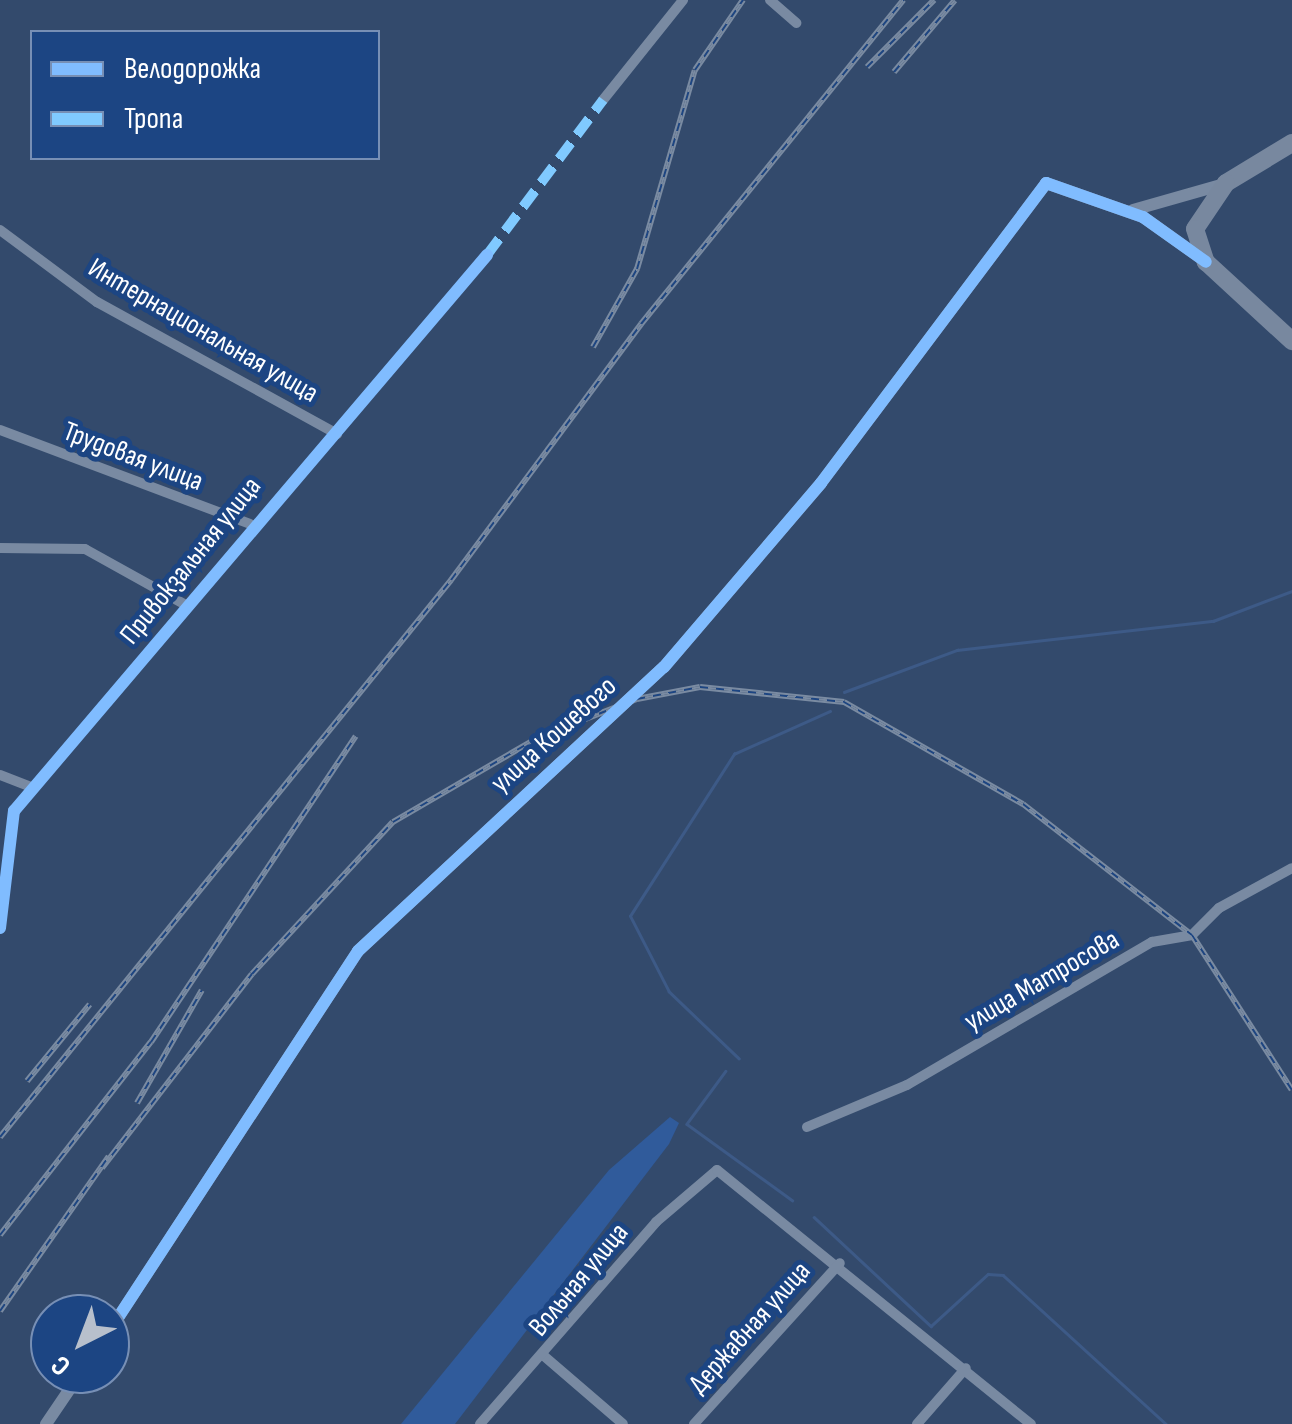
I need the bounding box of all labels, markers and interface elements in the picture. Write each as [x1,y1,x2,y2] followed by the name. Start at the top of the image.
[30,30,380,160] legend
[124,51,261,87] text: Велодорожка
[124,101,183,137] text: Тропа
[82,251,324,411] street label: Интернациональная улица
[58,415,208,499] street label: Трудовая улица
[113,471,269,651] street label: Привокзальная улица
[484,670,624,800] street label: улица Кошевого
[959,923,1125,1039] street label: улица Матросова
[522,1217,636,1343] street label: Вольная улица
[682,1255,818,1401] street label: Державная улица
[30,1294,130,1394] north arrow
[45,1348,77,1382] text: С

